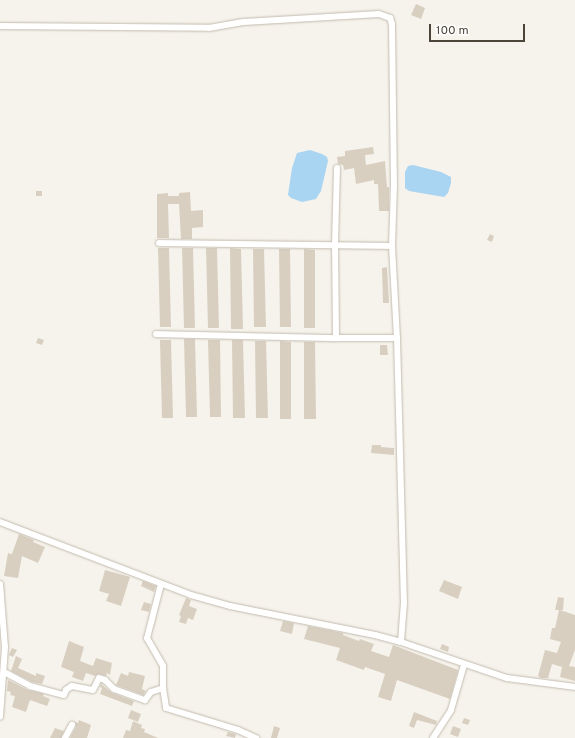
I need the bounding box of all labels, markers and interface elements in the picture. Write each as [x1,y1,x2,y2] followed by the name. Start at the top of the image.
[431,16,527,42] scale bar
[436,23,469,39] text: 100 m

